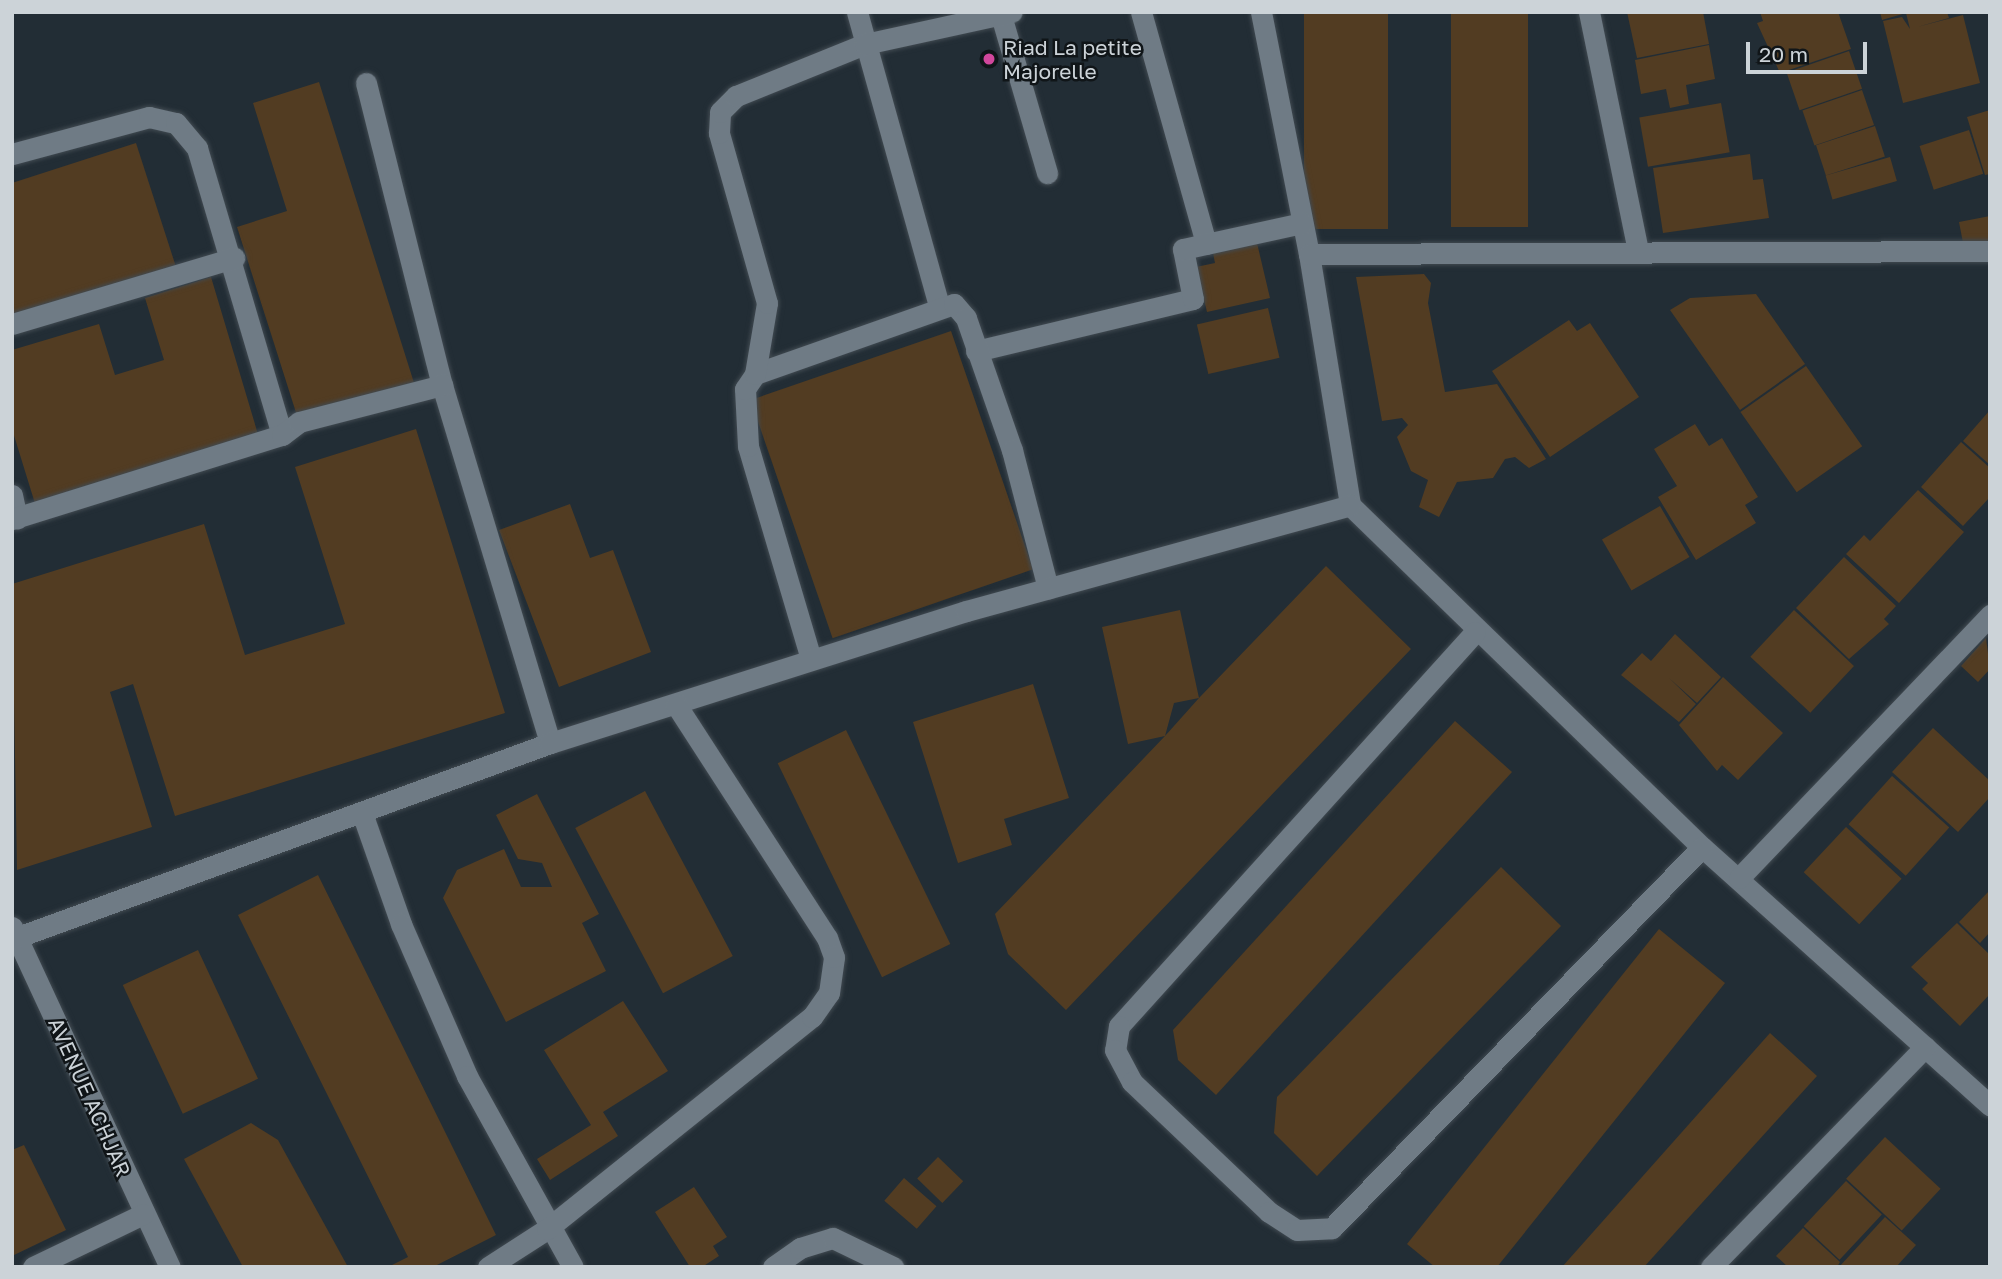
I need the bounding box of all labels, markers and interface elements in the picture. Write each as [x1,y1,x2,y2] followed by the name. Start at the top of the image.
[1750,28,1871,72] scale bar
[1003,34,1142,84] place label: Riad La petite Majorelle
[1759,41,1808,67] text: 20 m
[981,51,997,67] marker: Riad La petite Majorelle
[44,1013,136,1181] street label: AVENUE ACHJAR

